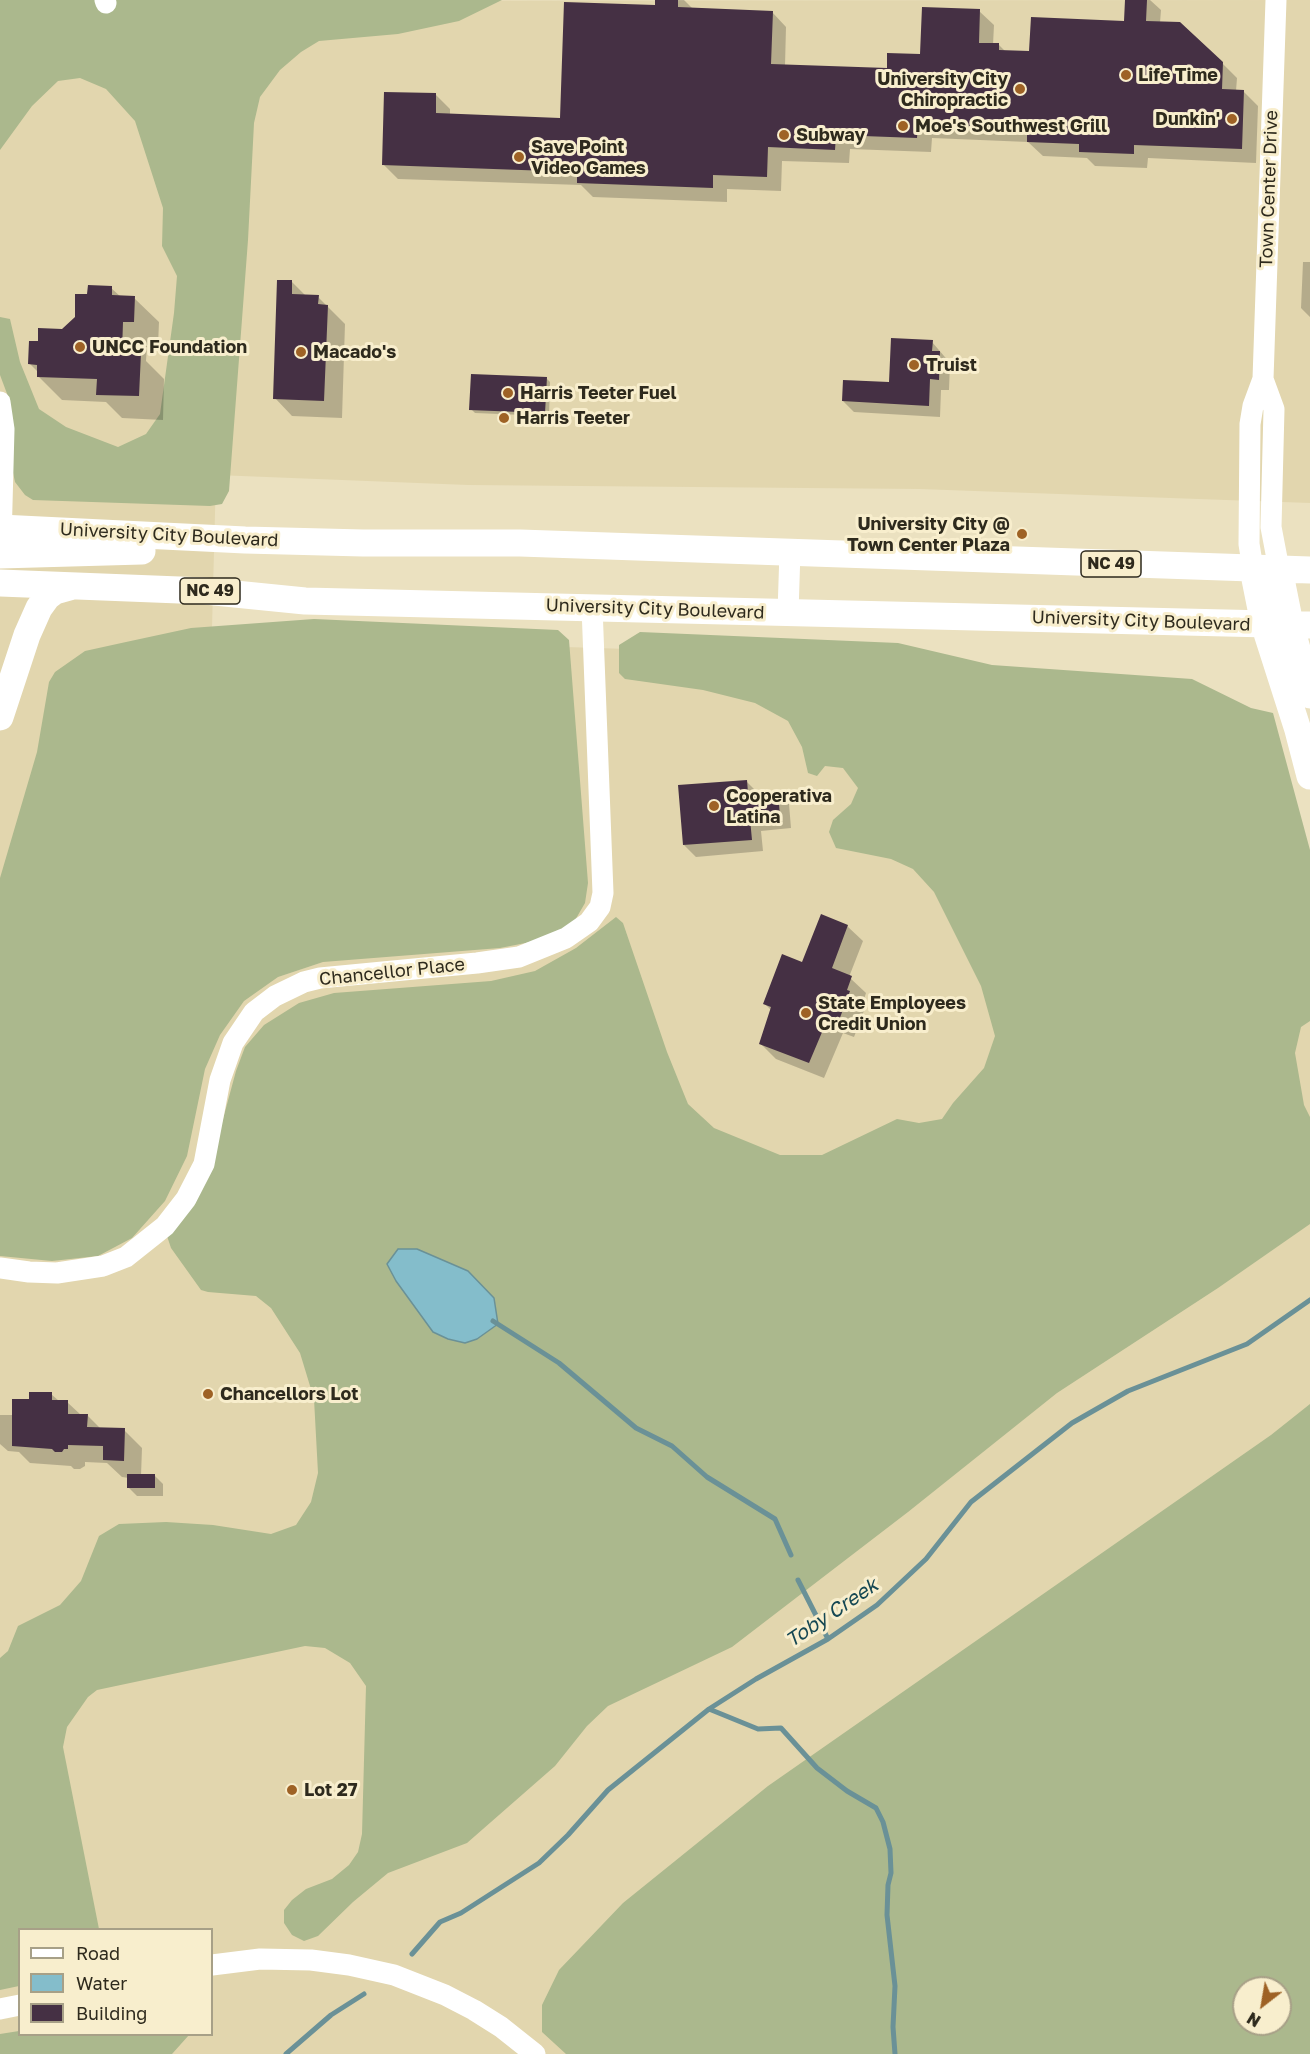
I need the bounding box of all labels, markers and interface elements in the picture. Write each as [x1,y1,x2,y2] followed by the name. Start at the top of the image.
[1138,64,1218,86] place label: Life Time
[877,68,1008,110] place label: University City Chiropractic
[1119,68,1133,82] marker: Life Time
[1013,82,1027,96] marker: University City Chiropractic
[1155,108,1220,130] place label: Dunkin'
[1255,110,1283,268] street label: Town Center Drive
[1225,112,1239,126] marker: Dunkin'
[915,115,1107,137] place label: Moe's Southwest Grill
[896,119,910,133] marker: Moe's Southwest Grill
[796,124,865,146] place label: Subway
[777,128,791,142] marker: Subway
[531,136,646,178] place label: Save Point Video Games
[512,150,526,164] marker: Save Point Video Games
[92,336,247,358] place label: UNCC Foundation
[73,340,87,354] marker: UNCC Foundation
[313,341,396,363] place label: Macado's
[294,345,308,359] marker: Macado's
[926,354,977,376] place label: Truist
[907,358,921,372] marker: Truist
[520,382,676,404] place label: Harris Teeter Fuel
[501,386,515,400] marker: Harris Teeter Fuel
[516,407,630,429] place label: Harris Teeter
[497,411,511,425] marker: Harris Teeter
[847,513,1010,556] place label: University City @ Town Center Plaza
[59,518,279,552] street label: University City Boulevard
[1015,527,1029,541] marker: University City @ Town Center Plaza
[1081,551,1141,577] road number: NC 49
[180,578,240,604] road number: NC 49
[545,594,765,624] street label: University City Boulevard
[1031,606,1251,636] street label: University City Boulevard
[726,785,832,828] place label: Cooperativa Latina
[707,799,721,813] marker: Cooperativa Latina
[318,954,466,990] street label: Chancellor Place
[818,992,966,1034] place label: State Employees Credit Union
[799,1006,813,1020] marker: State Employees Credit Union
[220,1383,359,1405] place label: Chancellors Lot
[201,1387,215,1401] marker: Chancellors Lot
[781,1573,883,1653] water label: Toby Creek
[304,1779,357,1801] place label: Lot 27
[285,1783,299,1797] marker: Lot 27
[18,1928,213,2036] legend
[76,1942,120,1964] text: Road
[76,1972,127,1994] text: Water
[1232,1976,1292,2036] north arrow
[76,2002,147,2024] text: Building
[1243,2008,1264,2031] text: N

